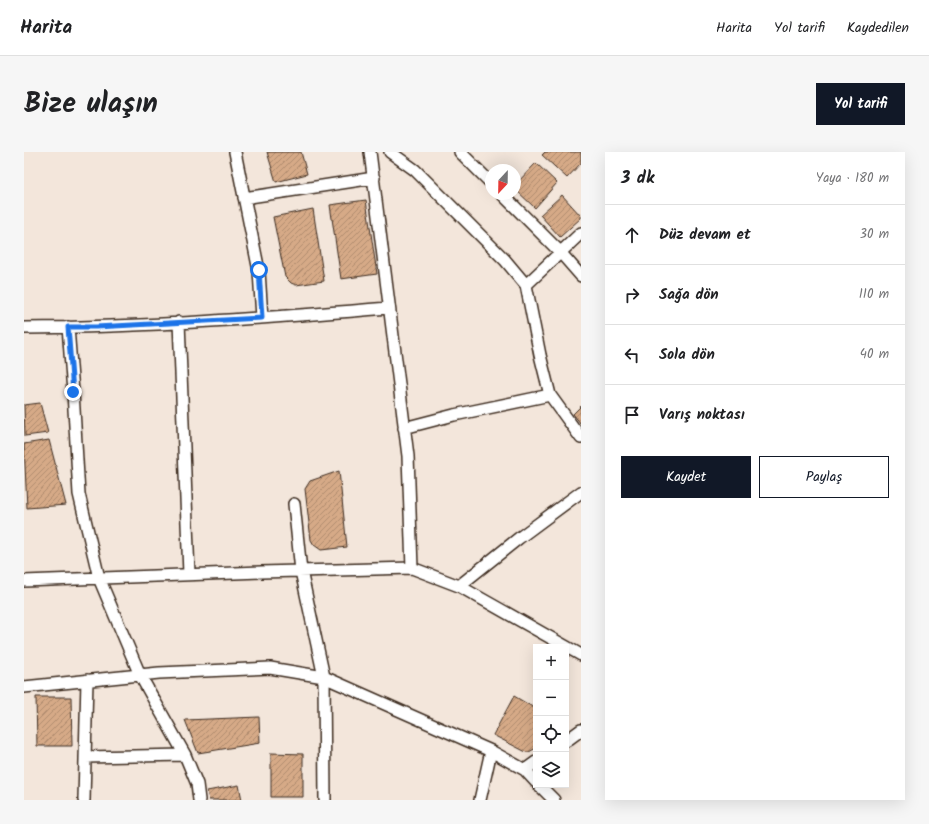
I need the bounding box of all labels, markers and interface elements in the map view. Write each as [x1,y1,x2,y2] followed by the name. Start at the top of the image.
[20,13,72,43] text: Harita
[716,17,752,39] text: Harita
[774,17,825,39] text: Yol tarifi
[847,17,909,39] text: Kaydedilen
[24,82,158,127] text: Bize ulaşın
[816,83,905,125] button: Yol tarifi
[485,164,521,200] north arrow
[621,165,654,192] text: 3 dk
[816,168,889,189] text: Yaya · 180 m
[659,223,751,247] text: Düz devam et
[621,224,643,246] icon: ahead
[860,224,889,245] text: 30 m
[250,261,268,279] route start
[659,283,719,307] text: Sağa dön
[621,284,643,306] icon: right
[859,284,889,305] text: 110 m
[659,343,715,367] text: Sola dön
[621,344,643,366] icon: left
[860,344,889,365] text: 40 m
[64,383,82,401] route end
[659,403,745,427] text: Varış noktası
[621,404,643,426] icon: arrive
[621,456,751,498] button: Kaydet
[759,456,889,498] button: Paylaş
[533,644,569,788] map controls
[533,644,569,680] button: +
[533,680,569,716] button: −
[533,716,569,752] button: locate
[533,752,569,788] button: layers

